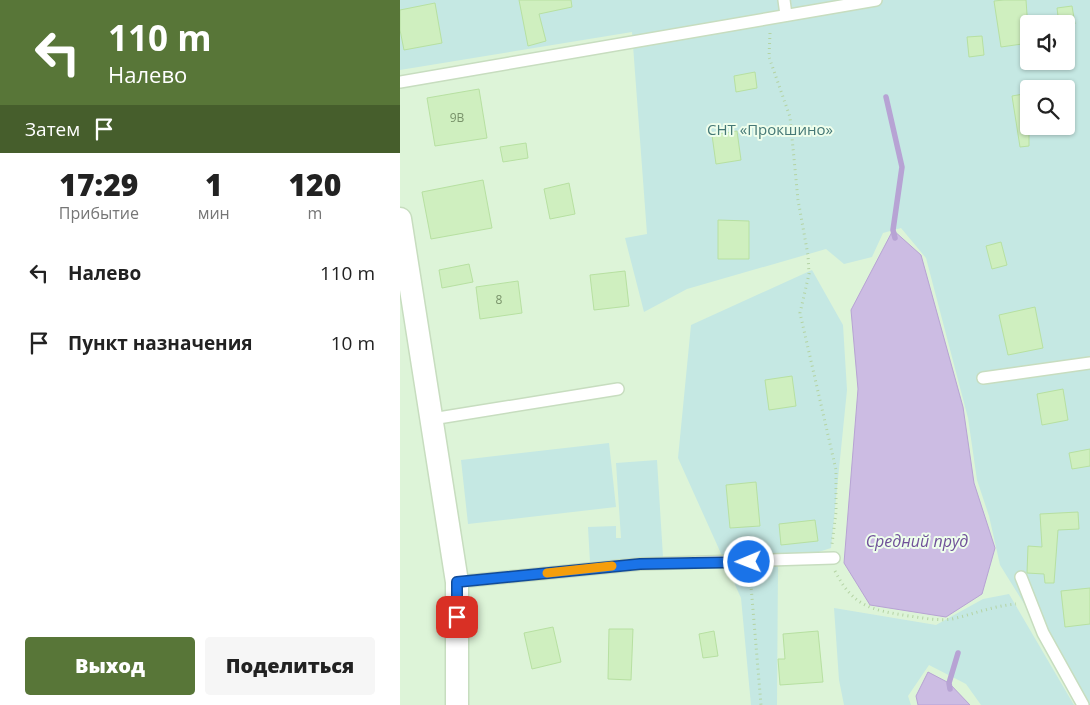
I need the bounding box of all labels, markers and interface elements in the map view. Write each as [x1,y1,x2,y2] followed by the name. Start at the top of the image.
[108,14,212,61] text: 110 m
[1020,15,1075,135] map controls
[1020,15,1075,70] button: sound
[25,20,90,85] icon: left
[108,59,187,89] text: Налево
[1020,80,1075,135] button: search
[450,109,465,126] house number: 9В
[90,115,118,143] icon: arrive
[25,116,80,142] text: Затем
[707,119,833,139] park label: СНТ «Прокшино»
[59,164,138,205] text: 17:29
[205,164,222,205] text: 1
[288,164,341,205] text: 120
[59,202,139,224] text: Прибытие
[198,202,230,224] text: мин
[307,202,322,224] text: m
[25,259,53,287] icon: left
[68,260,141,286] text: Налево
[320,260,375,286] text: 110 m
[496,291,503,308] house number: 8
[25,329,53,357] icon: arrive
[68,330,253,356] text: Пункт назначения
[331,330,375,356] text: 10 m
[866,530,968,552] water label: Средний пруд
[722,535,774,587] position arrow
[436,596,478,638] pin
[443,603,471,631] icon: arrive
[25,637,195,695] button: Выход
[205,637,375,695] button: Поделиться

